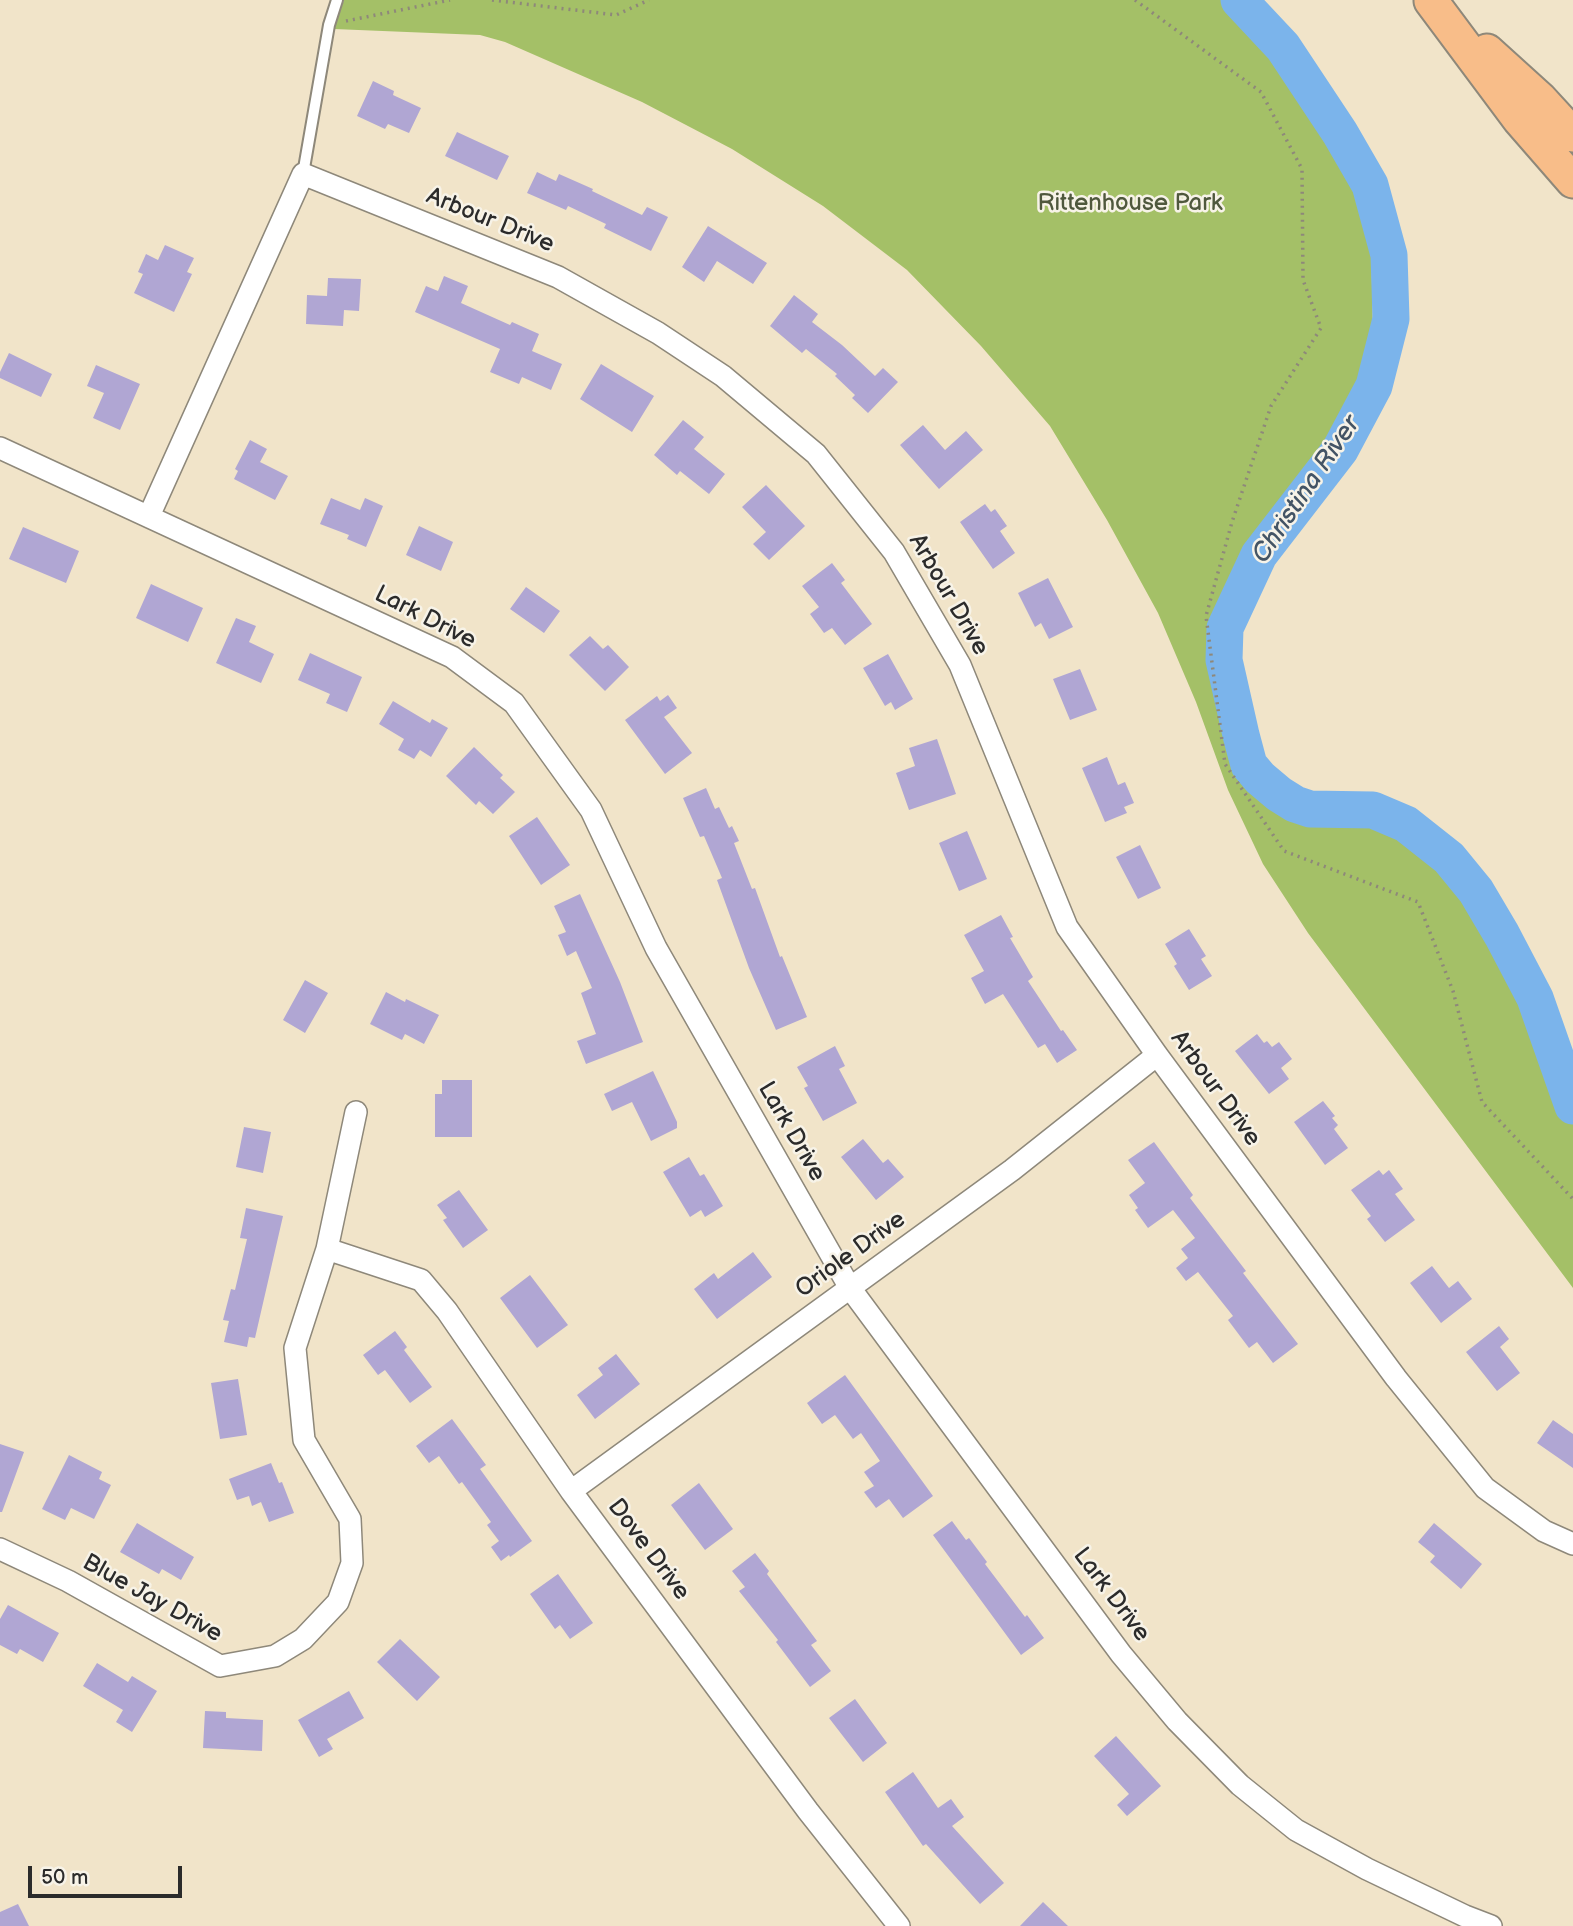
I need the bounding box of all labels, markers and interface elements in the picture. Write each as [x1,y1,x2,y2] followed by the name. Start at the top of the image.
[422,182,558,260] street label: Arbour Drive
[1037,190,1223,218] park label: Rittenhouse Park
[1246,410,1368,570] water label: Christina River
[902,529,994,661] street label: Arbour Drive
[369,580,481,656] street label: Lark Drive
[1164,1026,1266,1152] street label: Arbour Drive
[751,1077,831,1187] street label: Lark Drive
[791,1206,911,1304] street label: Oriole Drive
[601,1494,695,1606] street label: Dove Drive
[1066,1542,1156,1648] street label: Lark Drive
[77,1549,227,1649] street label: Blue Jay Drive
[32,1853,186,1897] scale bar
[41,1865,88,1890] text: 50 m

